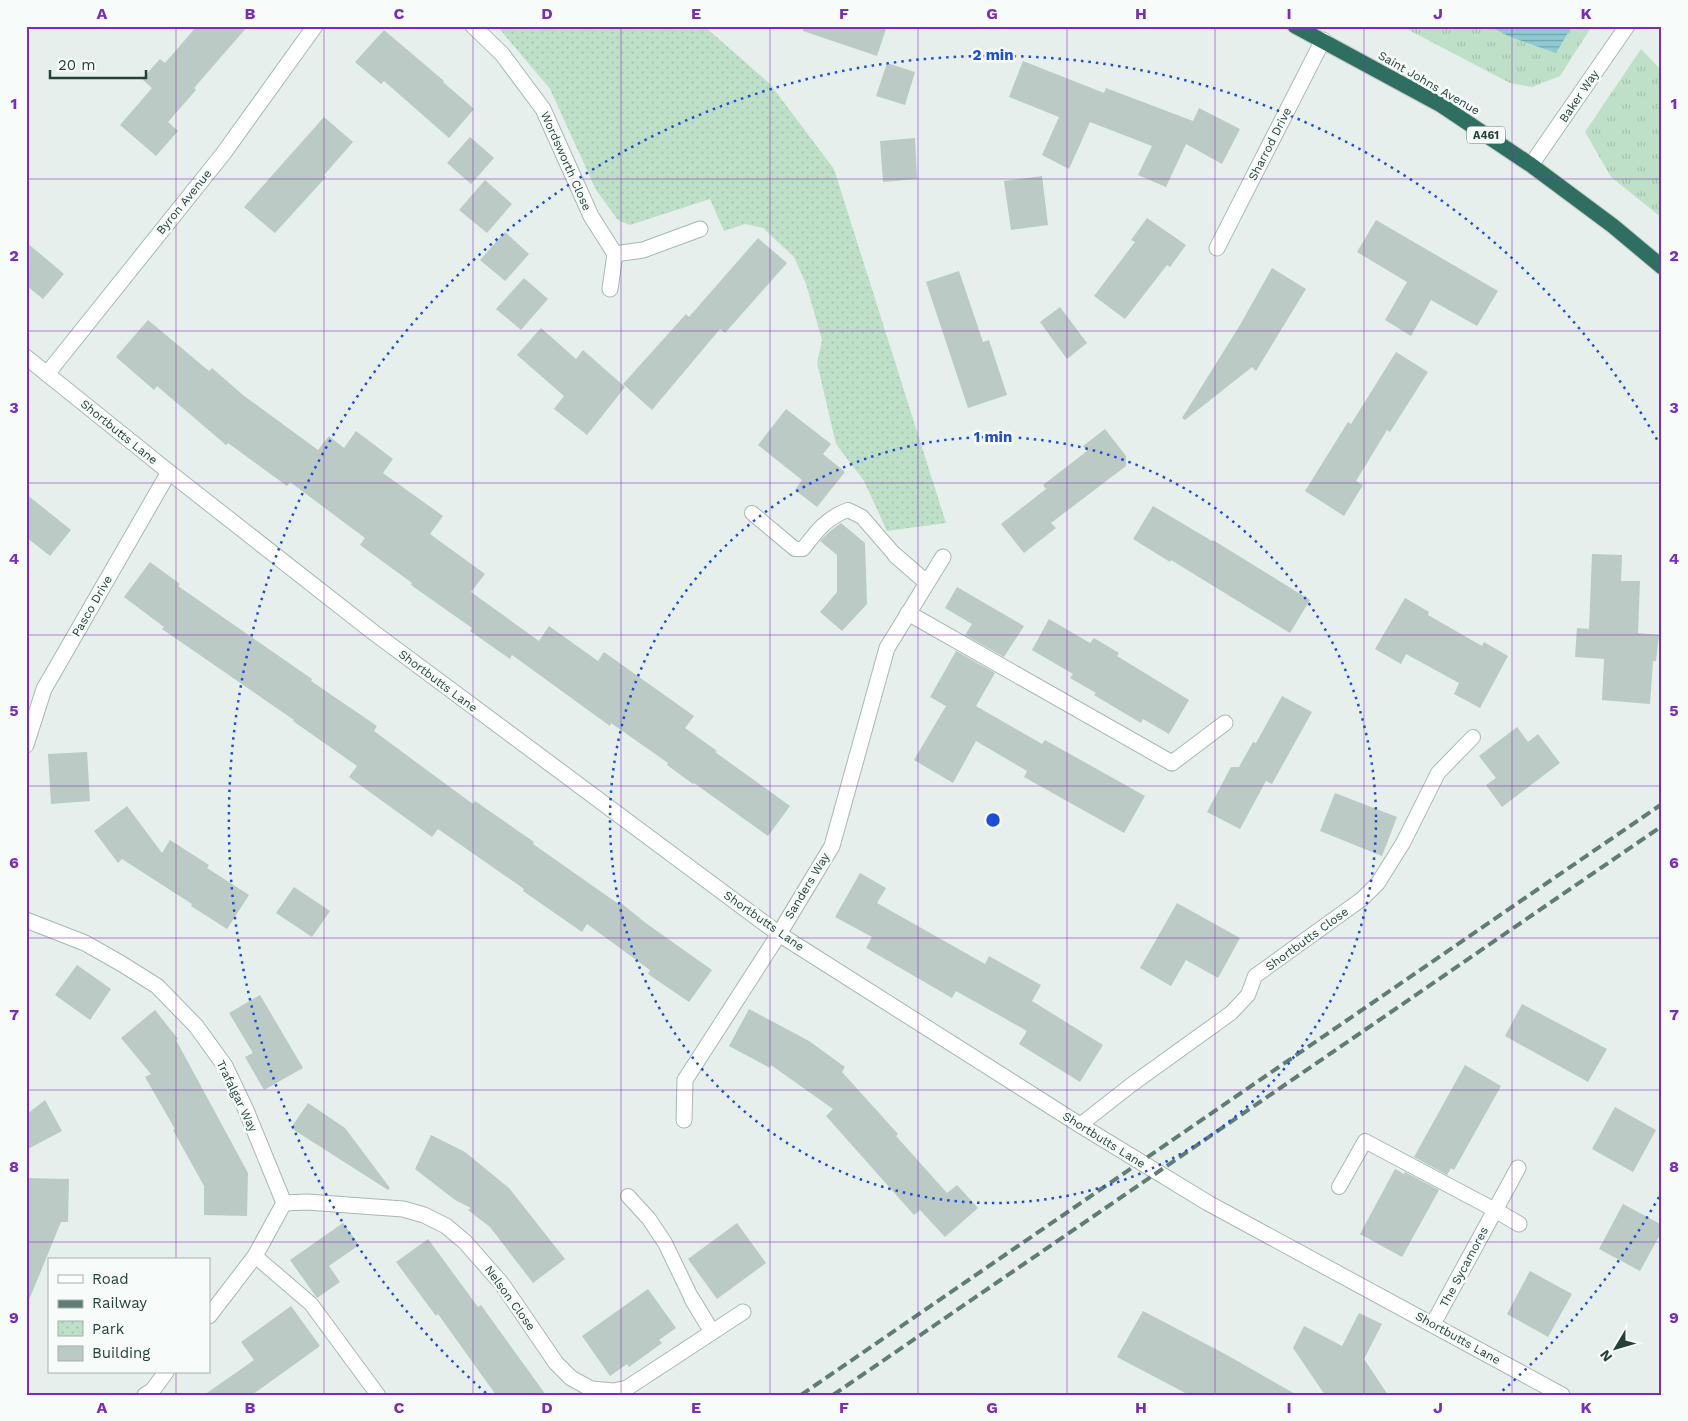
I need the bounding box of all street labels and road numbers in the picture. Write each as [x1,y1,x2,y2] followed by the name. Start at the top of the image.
[1376,48,1482,118] street label: Saint Johns Avenue
[1556,66,1602,125] street label: Baker Way
[1246,105,1294,183] street label: Sharrod Drive
[538,109,594,213] street label: Wordsworth Close
[1467,126,1505,144] road number: A461
[154,167,214,237] street label: Byron Avenue
[78,397,160,467] street label: Shortbutts Lane
[69,573,115,639] street label: Pasco Drive
[396,647,480,715] street label: Shortbutts Lane
[782,850,833,922] street label: Sanders Way
[721,888,807,954] street label: Shortbutts Lane
[1263,904,1351,974] street label: Shortbutts Close
[214,1058,261,1135] street label: Trafalgar Way
[1060,1109,1148,1171] street label: Shortbutts Lane
[1437,1224,1491,1310] street label: The Sycamores
[482,1263,538,1333] street label: Nelson Close
[1413,1309,1503,1367] street label: Shortbutts Lane

